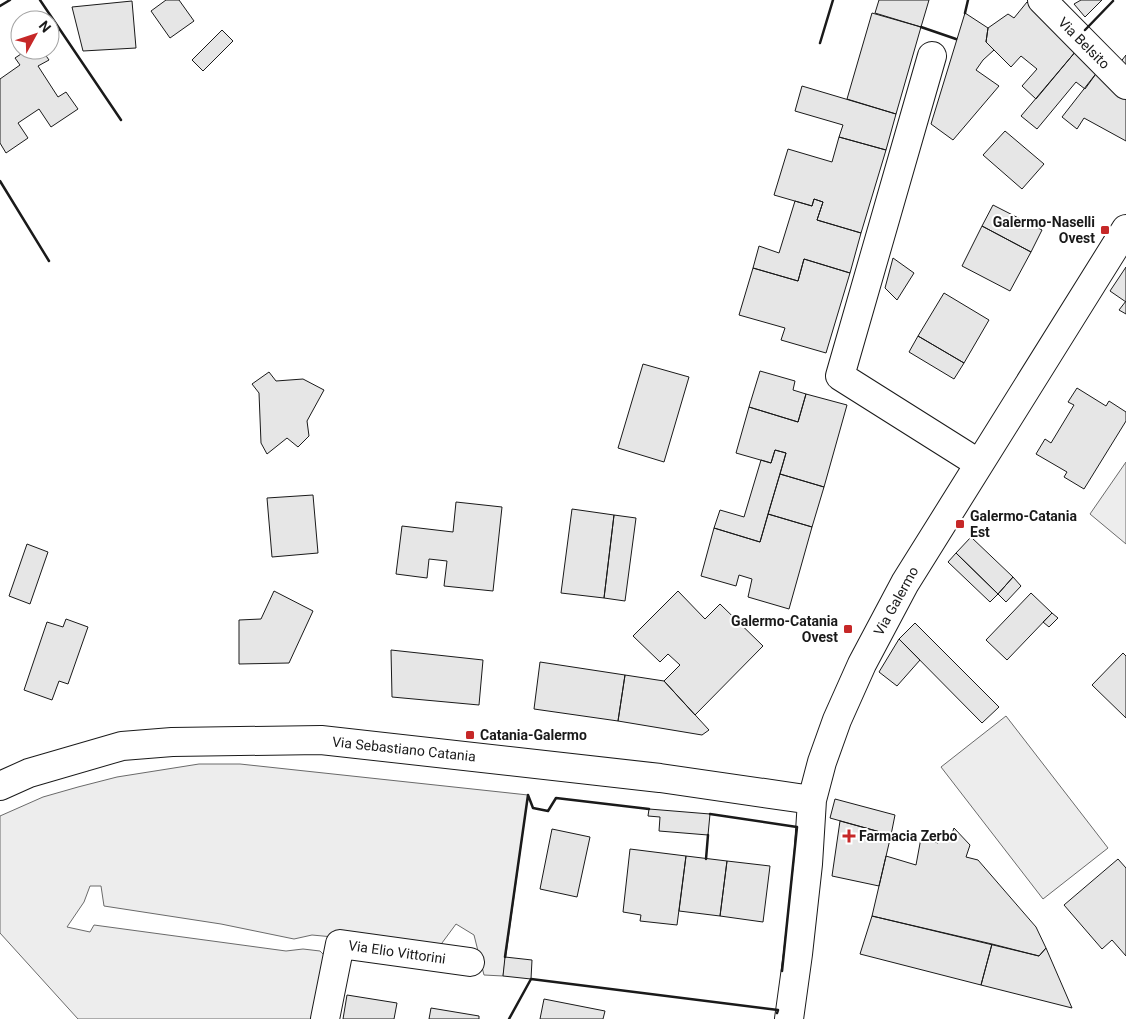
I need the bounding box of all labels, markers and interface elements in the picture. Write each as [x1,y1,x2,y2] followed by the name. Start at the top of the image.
[10,10,60,60] north arrow
[1055,14,1113,72] street label: Via Belsito
[36,18,54,36] text: N
[993,214,1095,246] place label: Galermo-Naselli Ovest
[1099,224,1111,236] marker: Galermo-Naselli Ovest
[970,508,1077,540] place label: Galermo-Catania Est
[954,518,966,530] marker: Galermo-Catania Est
[870,564,922,638] street label: Via Galermo
[731,613,839,645] place label: Galermo-Catania Ovest
[842,623,854,635] marker: Galermo-Catania Ovest
[480,727,587,743] place label: Catania-Galermo
[464,729,476,741] marker: Catania-Galermo
[331,734,477,764] street label: Via Sebastiano Catania
[859,828,958,844] place label: Farmacia Zerbo
[843,830,855,842] marker: Farmacia Zerbo
[347,937,447,967] street label: Via Elio Vittorini

